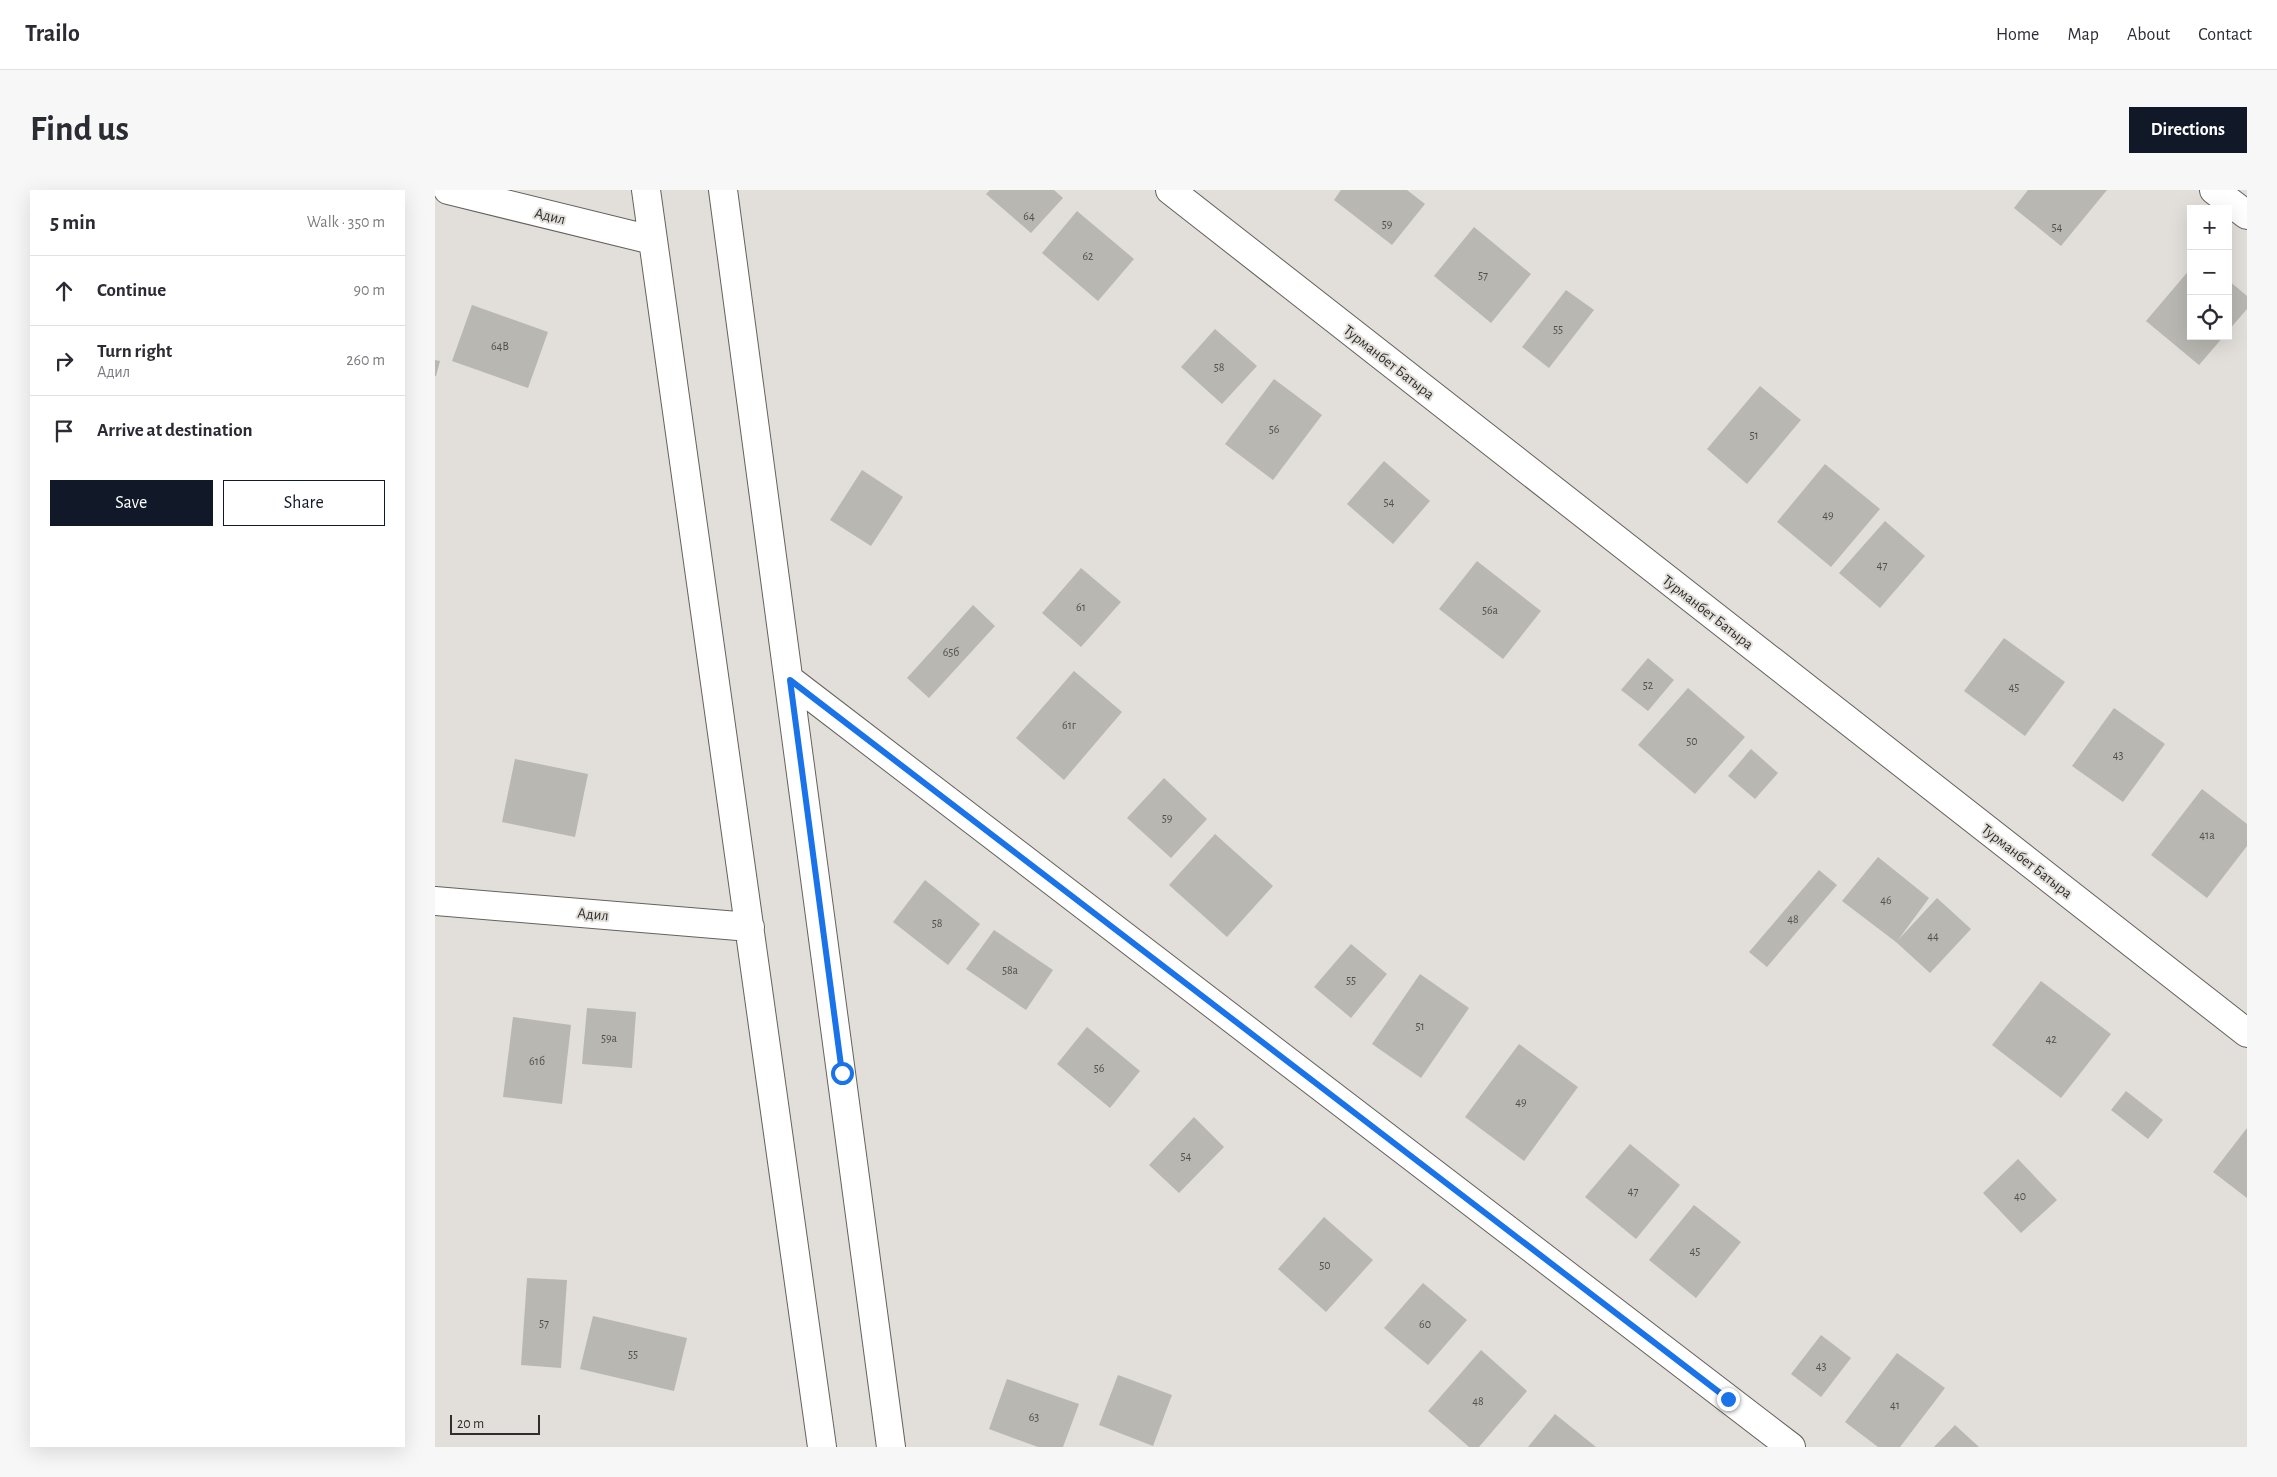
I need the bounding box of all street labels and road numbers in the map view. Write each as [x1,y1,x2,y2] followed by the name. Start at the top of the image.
[533,206,567,227] street label: Адил
[1341,323,1437,402] street label: Турманбет Батыра
[1660,573,1756,652] street label: Турманбет Батыра
[1979,822,2075,901] street label: Турманбет Батыра
[577,906,609,923] street label: Адил

